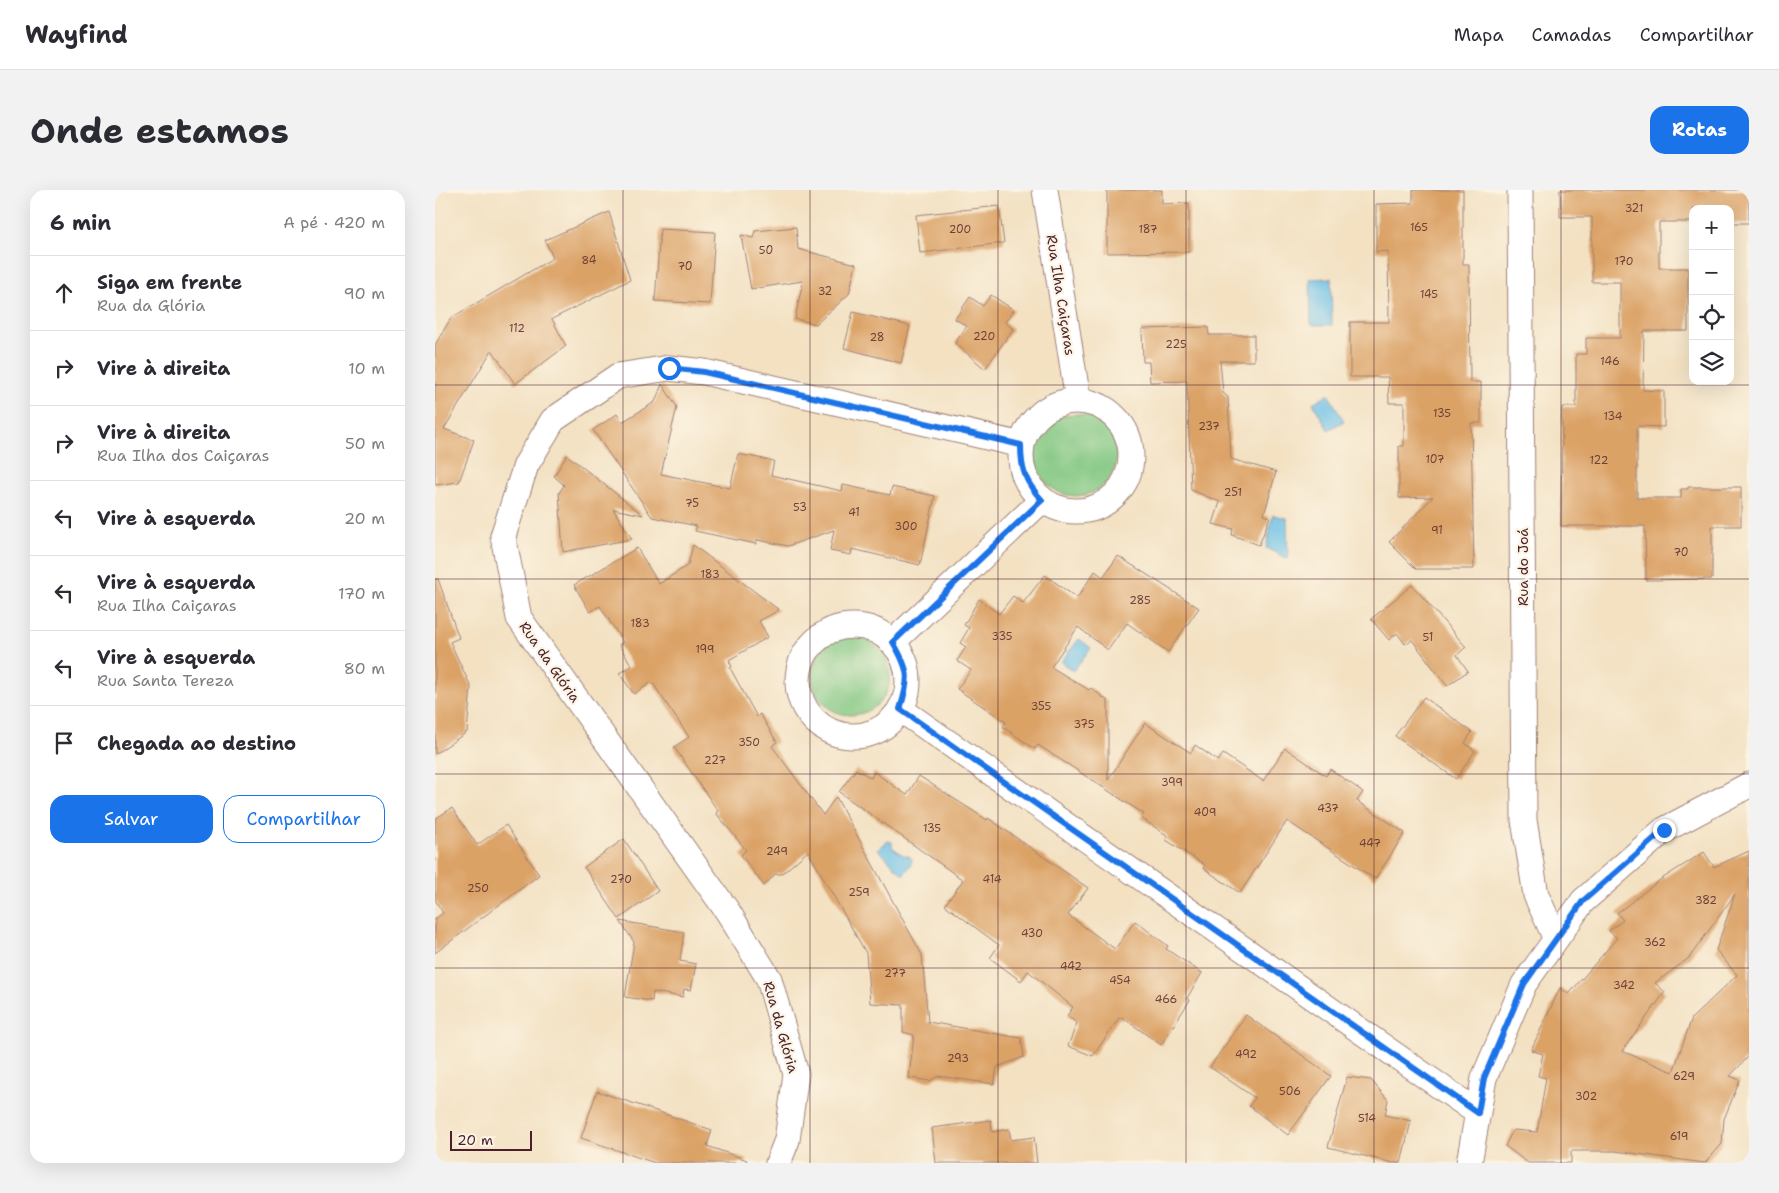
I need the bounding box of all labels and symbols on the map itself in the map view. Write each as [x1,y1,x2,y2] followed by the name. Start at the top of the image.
[1625,201,1643,216] house number: 321
[1410,220,1428,235] house number: 165
[949,222,971,237] house number: 200
[1138,222,1158,237] house number: 187
[1043,233,1079,357] street label: Rua Ilha Caiçaras
[759,243,773,258] house number: 50
[582,253,597,268] house number: 84
[1614,254,1634,269] house number: 170
[677,259,693,274] house number: 70
[818,284,832,299] house number: 32
[1420,287,1438,302] house number: 145
[509,321,525,336] house number: 112
[973,329,995,344] house number: 220
[869,330,885,345] house number: 28
[1165,337,1187,352] house number: 225
[1600,354,1620,369] house number: 146
[658,357,681,380] route start
[1433,406,1451,421] house number: 135
[1603,409,1623,424] house number: 134
[1198,419,1220,434] house number: 237
[1425,452,1445,467] house number: 107
[1590,453,1608,468] house number: 122
[1224,485,1242,500] house number: 251
[685,496,699,511] house number: 75
[793,500,807,515] house number: 53
[848,505,860,520] house number: 41
[895,519,917,534] house number: 300
[1431,523,1443,538] house number: 91
[1514,528,1532,606] street label: Rua do Joá
[1673,545,1689,560] house number: 70
[700,567,720,582] house number: 183
[1129,593,1151,608] house number: 285
[630,616,650,631] house number: 183
[515,618,585,706] street label: Rua da Glória
[991,629,1013,644] house number: 335
[1423,630,1433,645] house number: 51
[695,642,715,657] house number: 199
[1031,699,1052,714] house number: 355
[1074,717,1095,732] house number: 375
[738,735,760,750] house number: 350
[704,753,726,768] house number: 227
[1161,775,1183,790] house number: 399
[1317,801,1339,816] house number: 437
[1194,805,1216,820] house number: 409
[1653,819,1676,842] route end
[923,821,941,836] house number: 135
[1359,836,1381,851] house number: 447
[766,844,788,859] house number: 249
[610,872,632,887] house number: 270
[983,872,1002,887] house number: 414
[467,881,489,896] house number: 250
[848,885,870,900] house number: 259
[1695,893,1717,908] house number: 382
[1021,926,1043,941] house number: 430
[1644,935,1666,950] house number: 362
[1060,959,1082,974] house number: 442
[884,966,906,981] house number: 277
[1109,973,1131,988] house number: 454
[1613,978,1635,993] house number: 342
[759,979,803,1075] street label: Rua da Glória
[1155,992,1177,1007] house number: 466
[1235,1047,1257,1062] house number: 492
[947,1051,969,1066] house number: 293
[1673,1069,1695,1084] house number: 629
[1279,1084,1301,1099] house number: 506
[1575,1089,1597,1104] house number: 302
[1358,1111,1376,1126] house number: 514
[450,1128,533,1151] scale bar
[1670,1129,1688,1144] house number: 619

